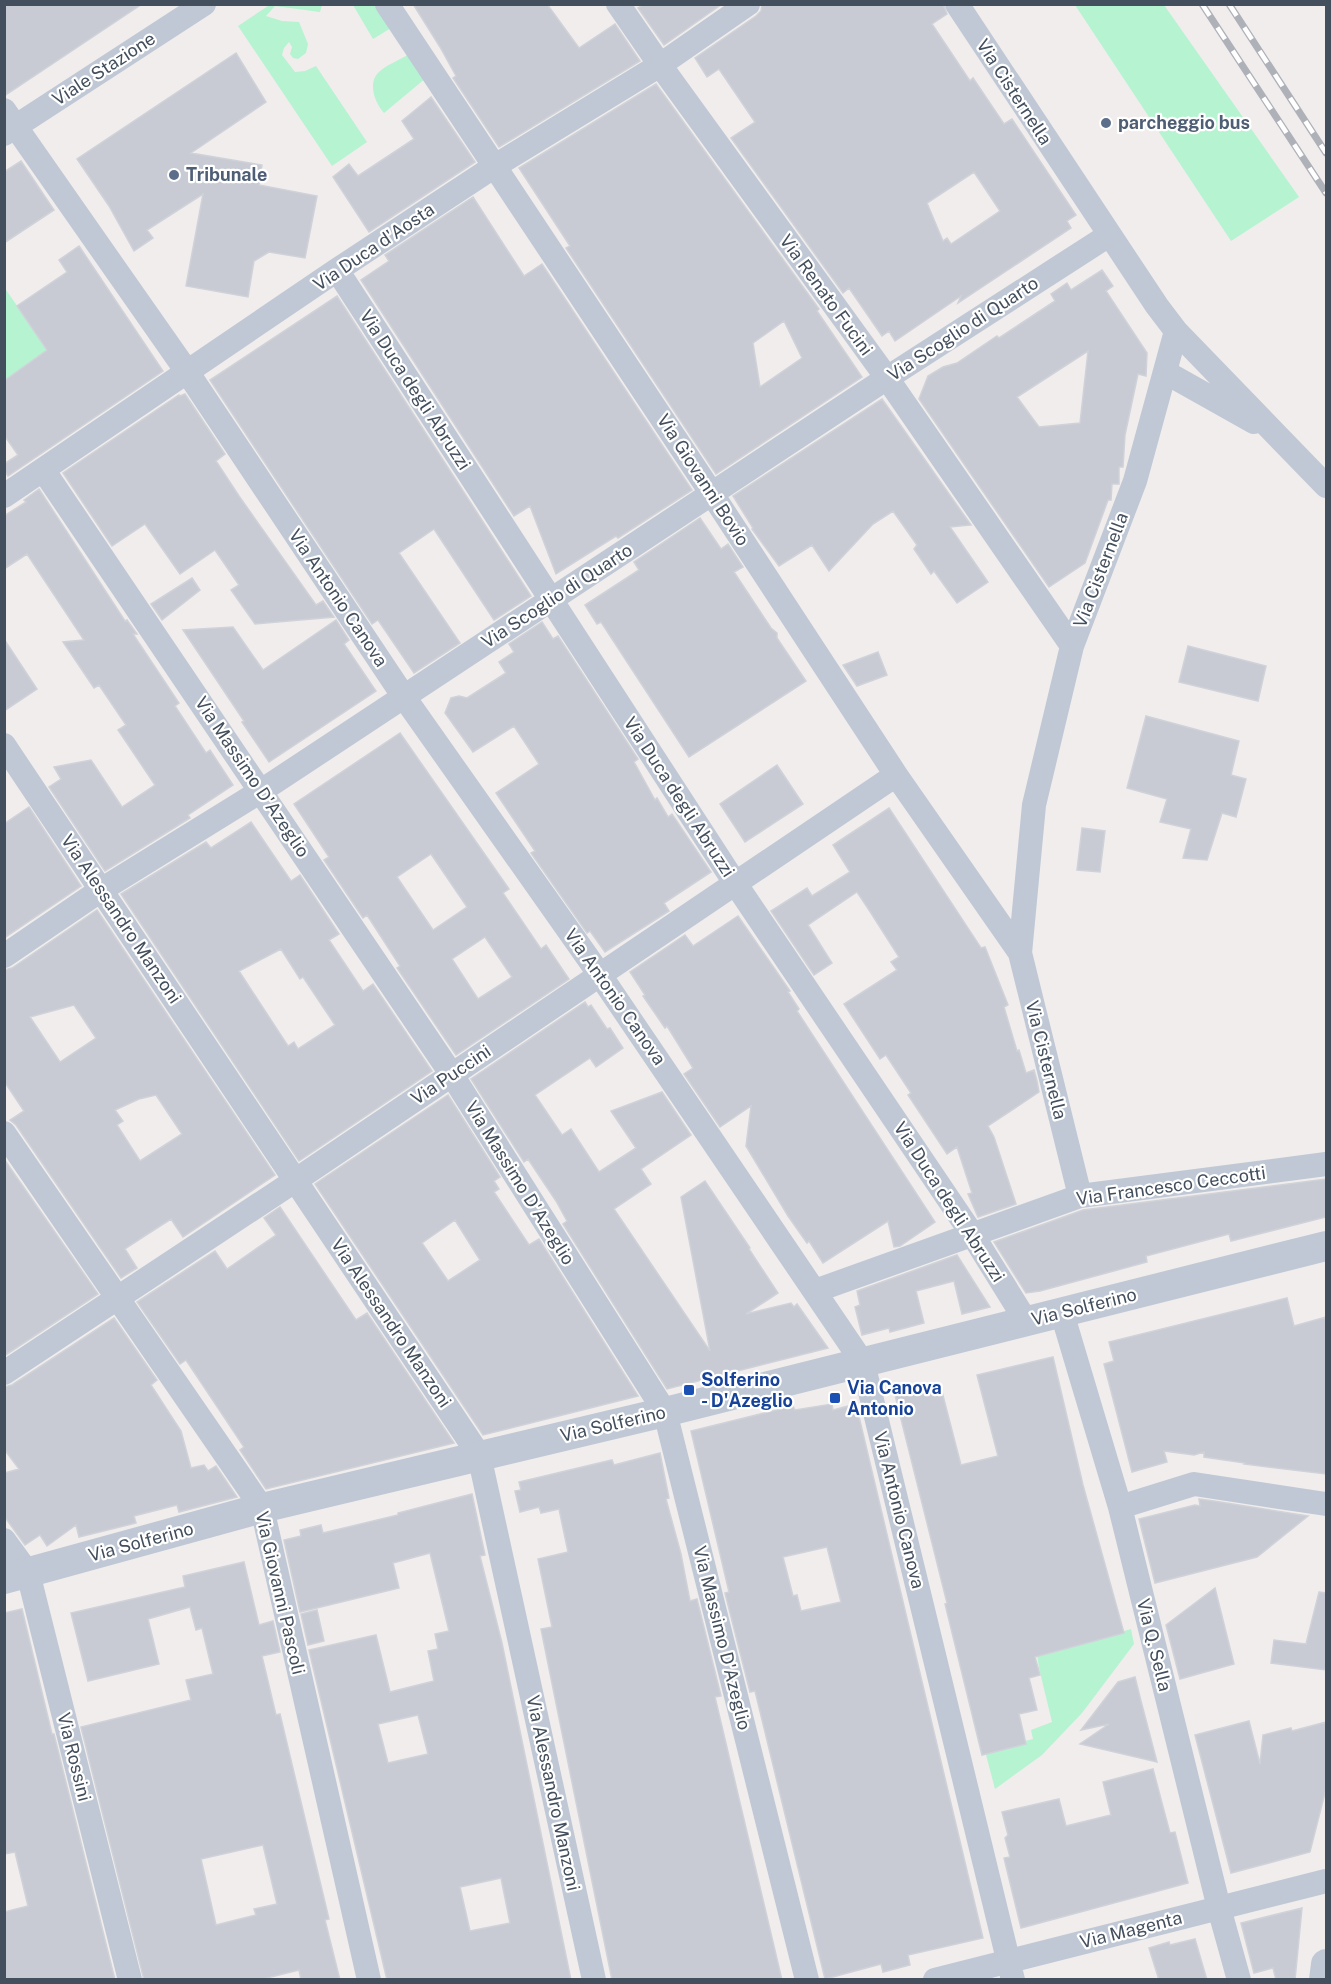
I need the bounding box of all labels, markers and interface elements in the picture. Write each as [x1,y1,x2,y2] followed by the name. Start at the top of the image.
[48,28,159,110] street label: Viale Stazione
[972,35,1056,148] street label: Via Cisternella
[1118,112,1250,133] place label: parcheggio bus
[1099,116,1113,130] marker: parcheggio bus
[186,164,267,185] place label: Tribunale
[167,168,181,182] marker: Tribunale
[309,198,438,295] street label: Via Duca d'Aosta
[776,230,877,359] street label: Via Renato Fucini
[884,272,1042,385] street label: Via Scoglio di Quarto
[356,306,475,474] street label: Via Duca degli Abruzzi
[653,410,754,550] street label: Via Giovanni Bovio
[1069,509,1132,630] street label: Via Cisternella
[285,525,392,670] street label: Via Antonio Canova
[478,539,636,652] street label: Via Scoglio di Quarto
[191,692,314,861] street label: Via Massimo D'Azeglio
[620,713,739,881] street label: Via Duca degli Abruzzi
[57,830,186,1007] street label: Via Alessandro Manzoni
[561,925,670,1069] street label: Via Antonio Canova
[1022,998,1071,1121] street label: Via Cisternella
[407,1040,495,1109] street label: Via Puccini
[461,1097,579,1268] street label: Via Massimo D'Azeglio
[890,1118,1009,1286] street label: Via Duca degli Abruzzi
[1075,1162,1267,1209] street label: Via Francesco Ceccotti
[327,1234,456,1411] street label: Via Alessandro Manzoni
[1029,1283,1139,1330] street label: Via Solferino
[701,1369,793,1411] place label: Solferino - D'Azeglio
[847,1377,942,1419] place label: Via Canova Antonio
[682,1383,696,1397] marker: Solferino - D'Azeglio
[828,1391,842,1405] marker: Via Canova Antonio
[558,1401,668,1446] street label: Via Solferino
[870,1429,929,1591] street label: Via Antonio Canova
[251,1509,309,1677] street label: Via Giovanni Pascoli
[86,1517,196,1566] street label: Via Solferino
[689,1544,756,1732] street label: Via Massimo D'Azeglio
[1133,1596,1176,1693] street label: Via Q. Sella
[522,1693,584,1893] street label: Via Alessandro Manzoni
[53,1710,96,1803] street label: Via Rossini
[1078,1907,1184,1952] street label: Via Magenta

